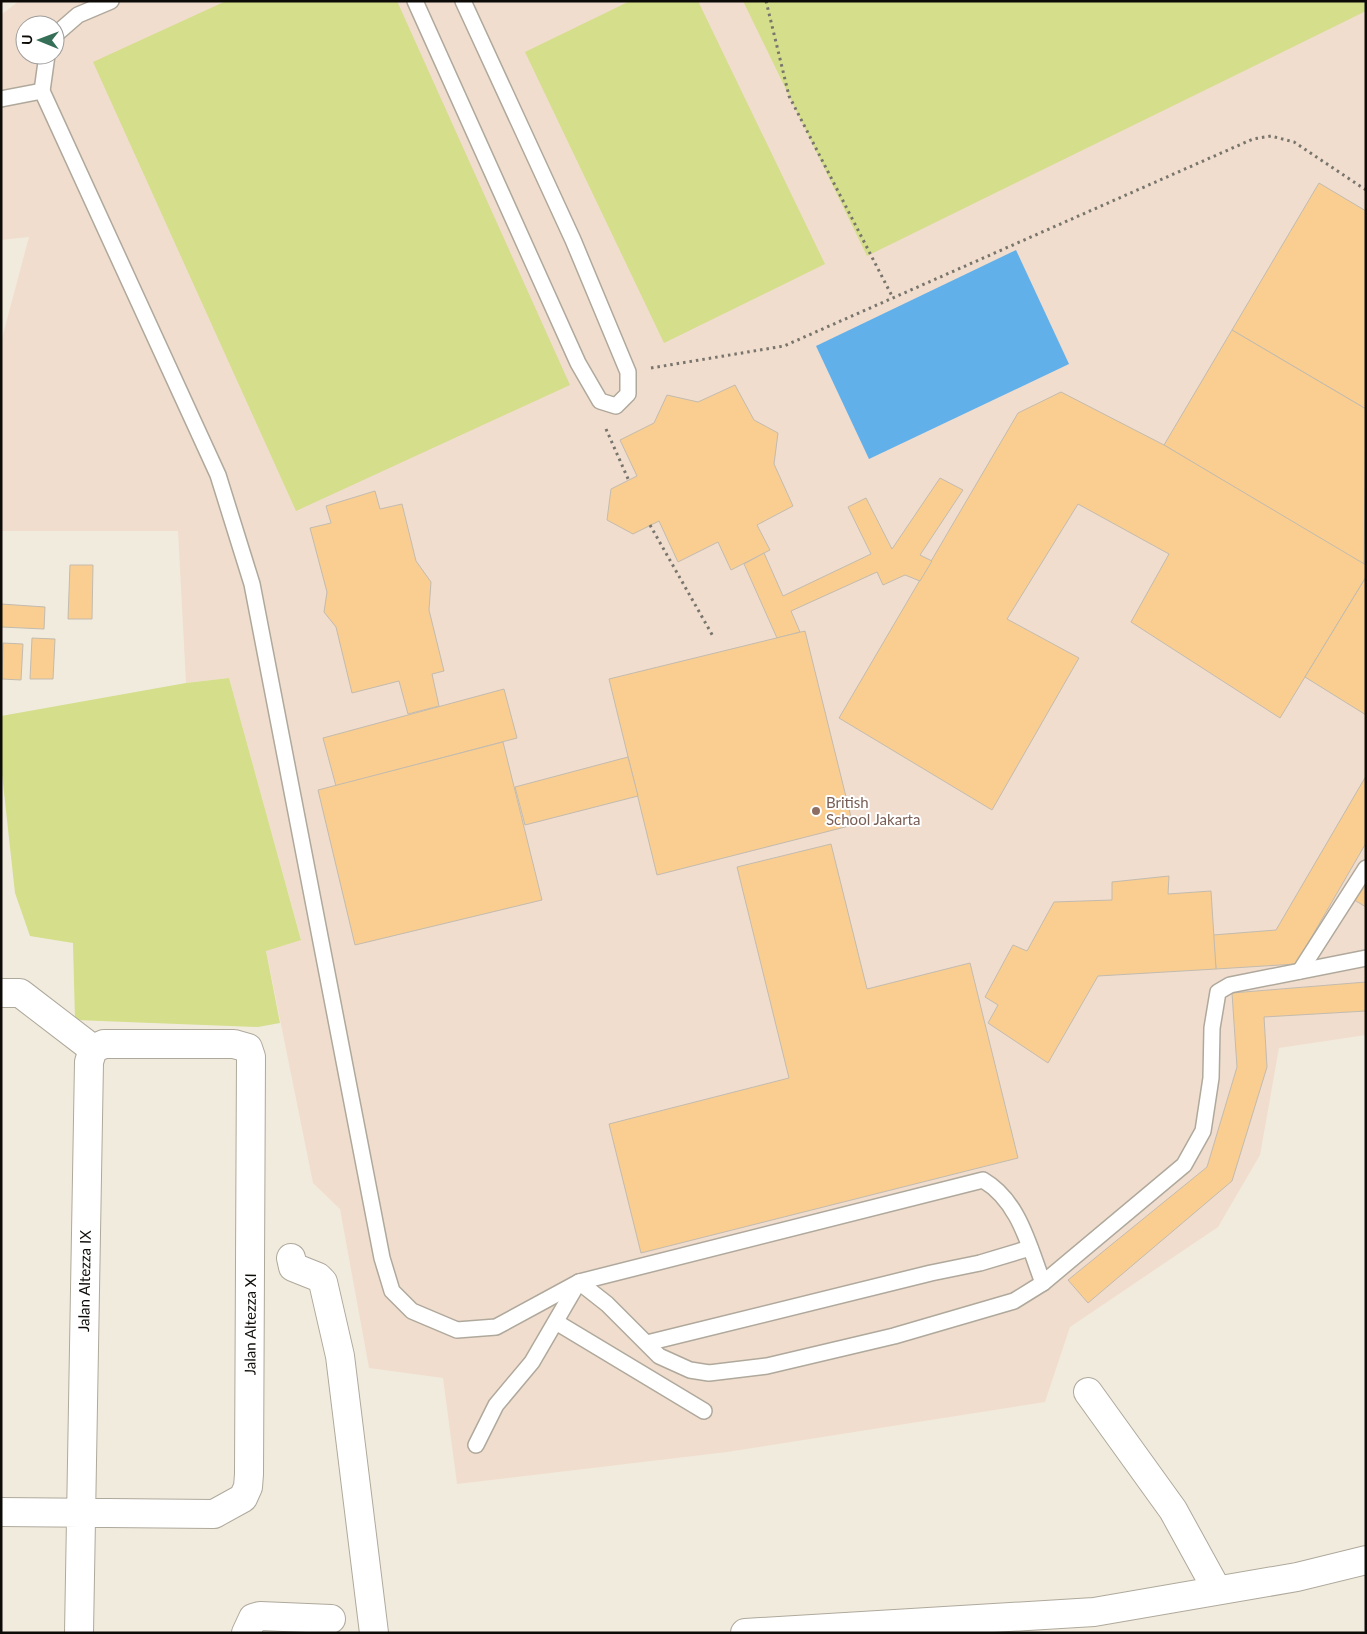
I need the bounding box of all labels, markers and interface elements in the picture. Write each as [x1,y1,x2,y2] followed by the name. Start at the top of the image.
[15,15,65,65] north arrow
[18,34,35,45] text: U
[826,793,920,828] place label: British School Jakarta
[810,805,822,817] marker: British School Jakarta
[74,1230,94,1332] street label: Jalan Altezza IX
[240,1273,259,1375] street label: Jalan Altezza XI

